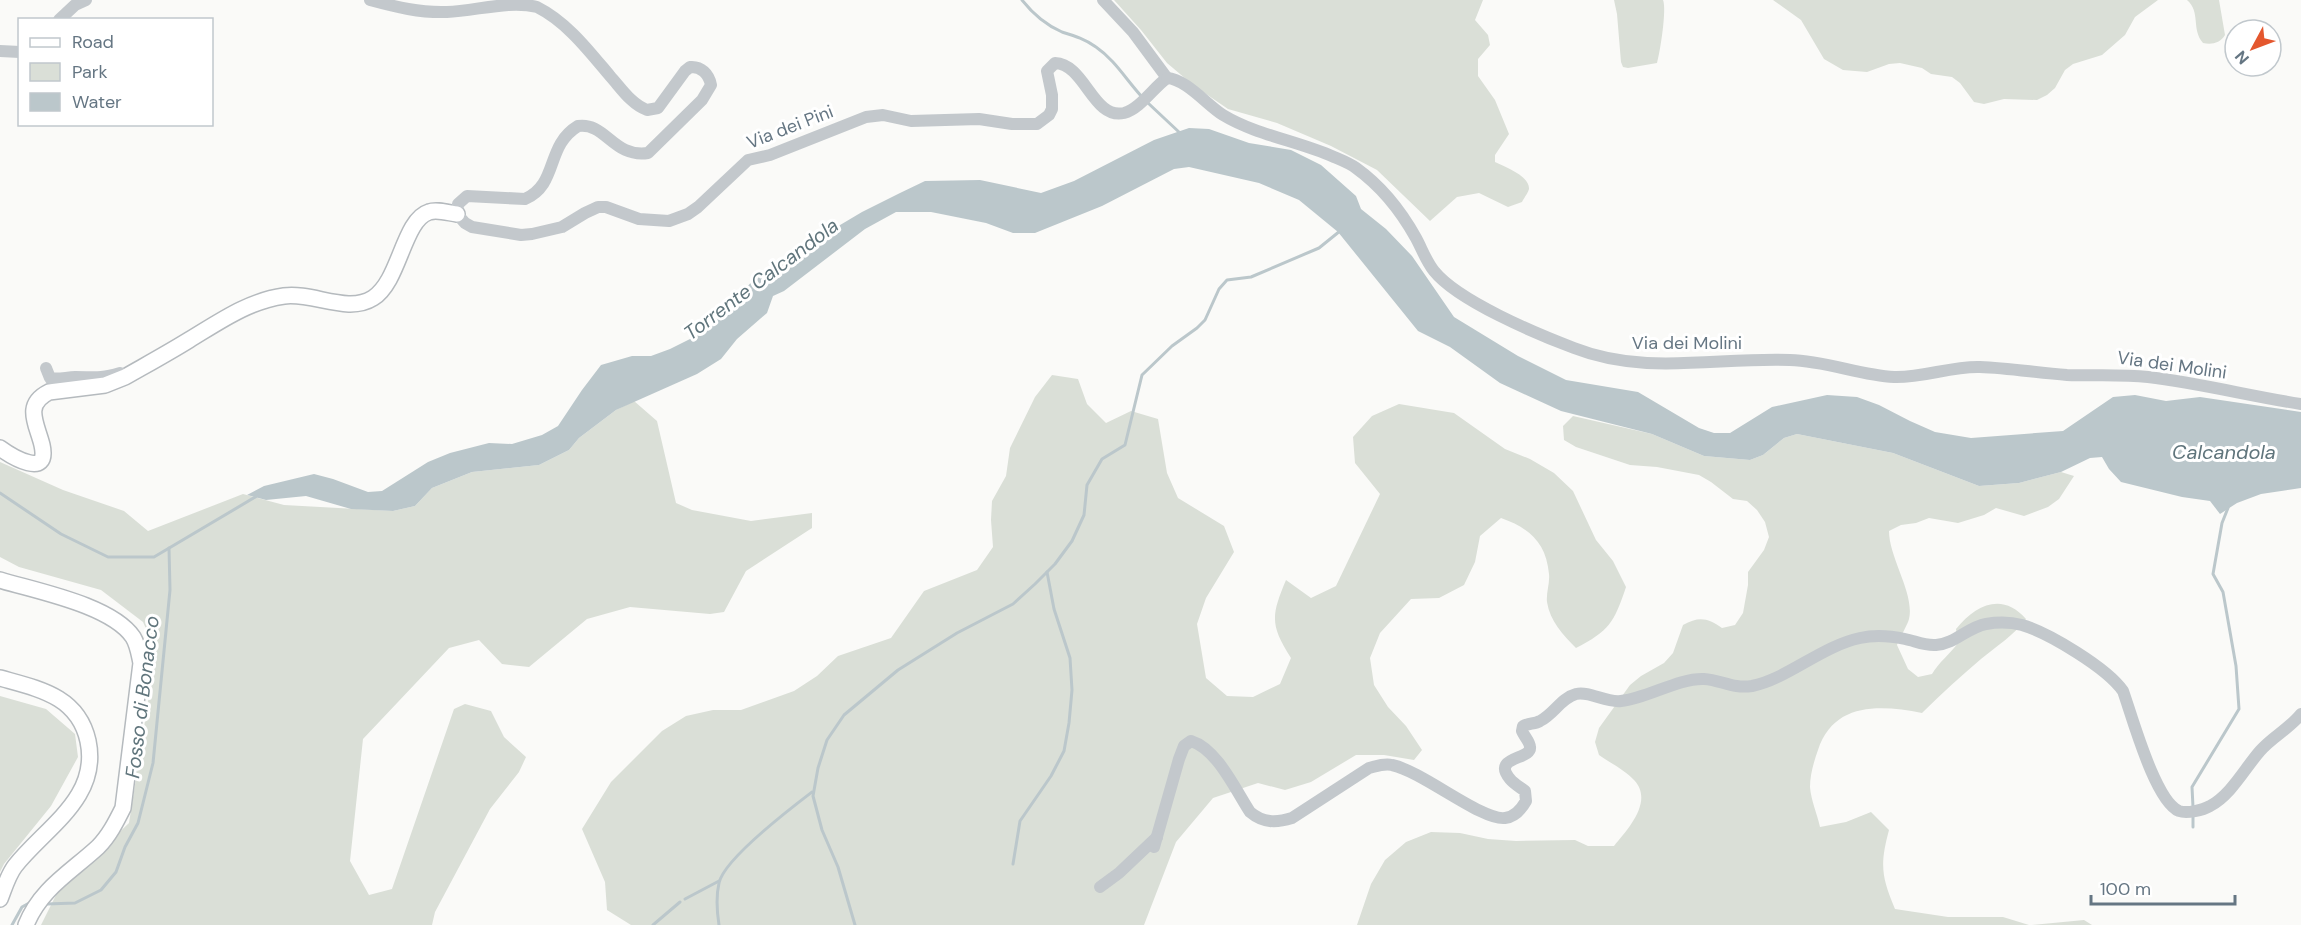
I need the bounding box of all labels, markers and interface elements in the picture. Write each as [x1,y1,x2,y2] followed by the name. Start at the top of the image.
[18,18,213,126] legend
[2223,18,2283,78] north arrow
[72,30,114,54] text: Road
[2230,46,2254,69] text: N
[72,60,108,84] text: Park
[72,90,122,114] text: Water
[743,99,837,155] street label: Via dei Pini
[678,212,844,346] water label: Torrente Calcandola
[1632,331,1742,355] street label: Via dei Molini
[2116,345,2228,385] street label: Via dei Molini
[2172,439,2276,465] water label: Calcandola
[119,614,165,780] water label: Fosso di Bonacco
[2091,868,2235,906] scale bar
[2100,877,2151,901] text: 100 m

